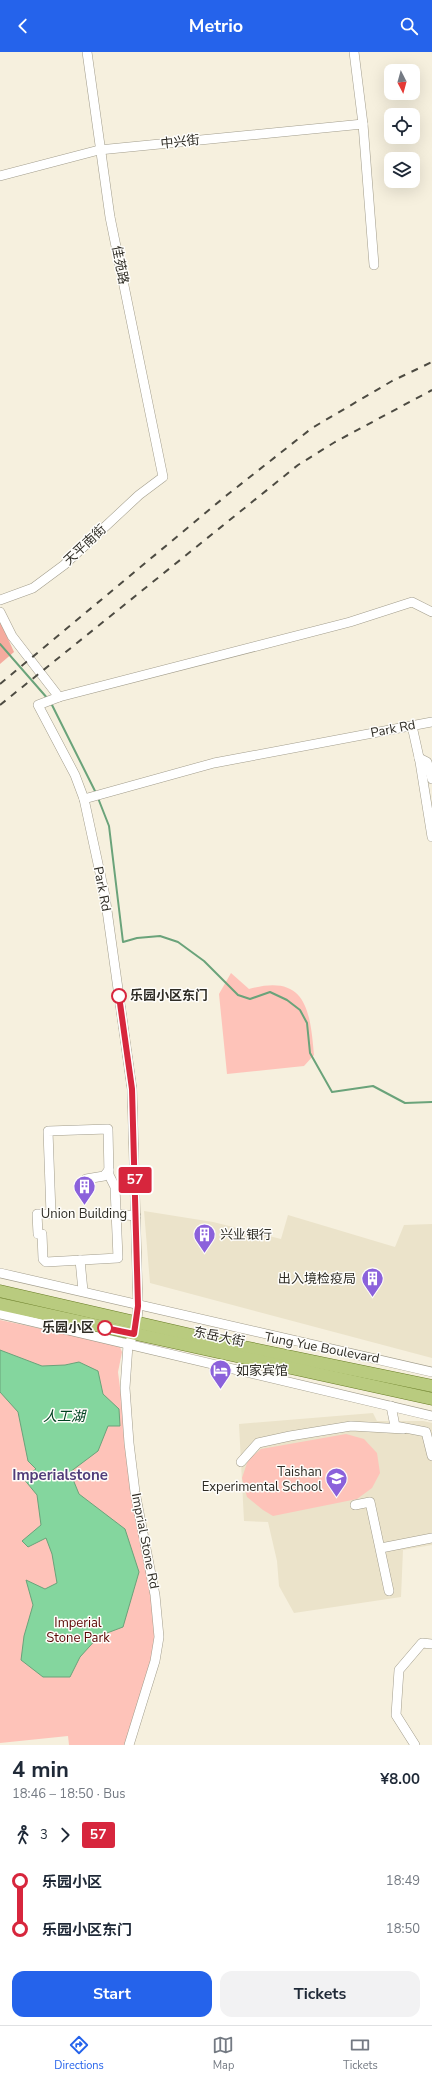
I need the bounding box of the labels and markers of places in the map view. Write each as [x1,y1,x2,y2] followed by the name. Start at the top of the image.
[130,987,208,1005] place label: 乐园小区东门
[111,988,127,1004] marker: 乐园小区东门
[71,1173,97,1206] building icon: Union Building
[41,1205,127,1223] place label: Union Building
[192,1222,218,1255] building icon: 兴业银行
[220,1226,272,1244] place label: 兴业银行
[359,1266,385,1299] building icon: 出入境检疫局
[278,1270,356,1288] place label: 出入境检疫局
[42,1319,94,1337] place label: 乐园小区
[97,1320,113,1336] marker: 乐园小区
[207,1358,233,1391] hotel icon: 如家宾馆
[236,1362,288,1380] place label: 如家宾馆
[202,1463,322,1496] place label: Taishan Experimental School
[324,1466,350,1499] school or university icon: Taishan Experimental School

